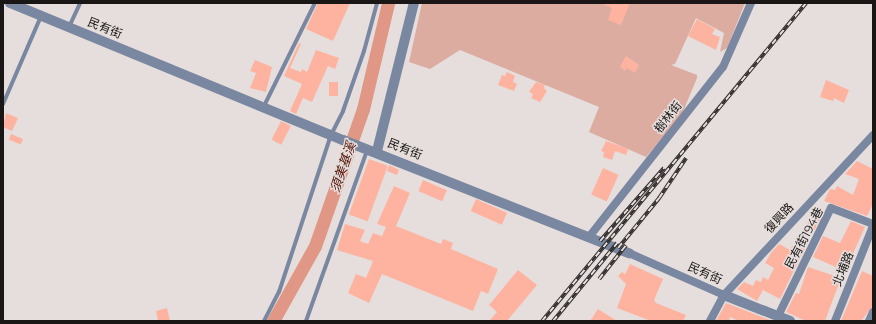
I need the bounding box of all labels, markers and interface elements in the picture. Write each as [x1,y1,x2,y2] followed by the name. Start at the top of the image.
[86,15,124,41] street label: 民有街
[651,98,685,136] street label: 樹林街
[386,136,424,162] street label: 民有街
[327,140,359,194] water label: 須美基溪
[761,200,797,236] street label: 復興路
[782,205,826,271] street label: 民有街194巷
[830,250,856,288] street label: 北埔路
[686,259,724,287] street label: 民有街

